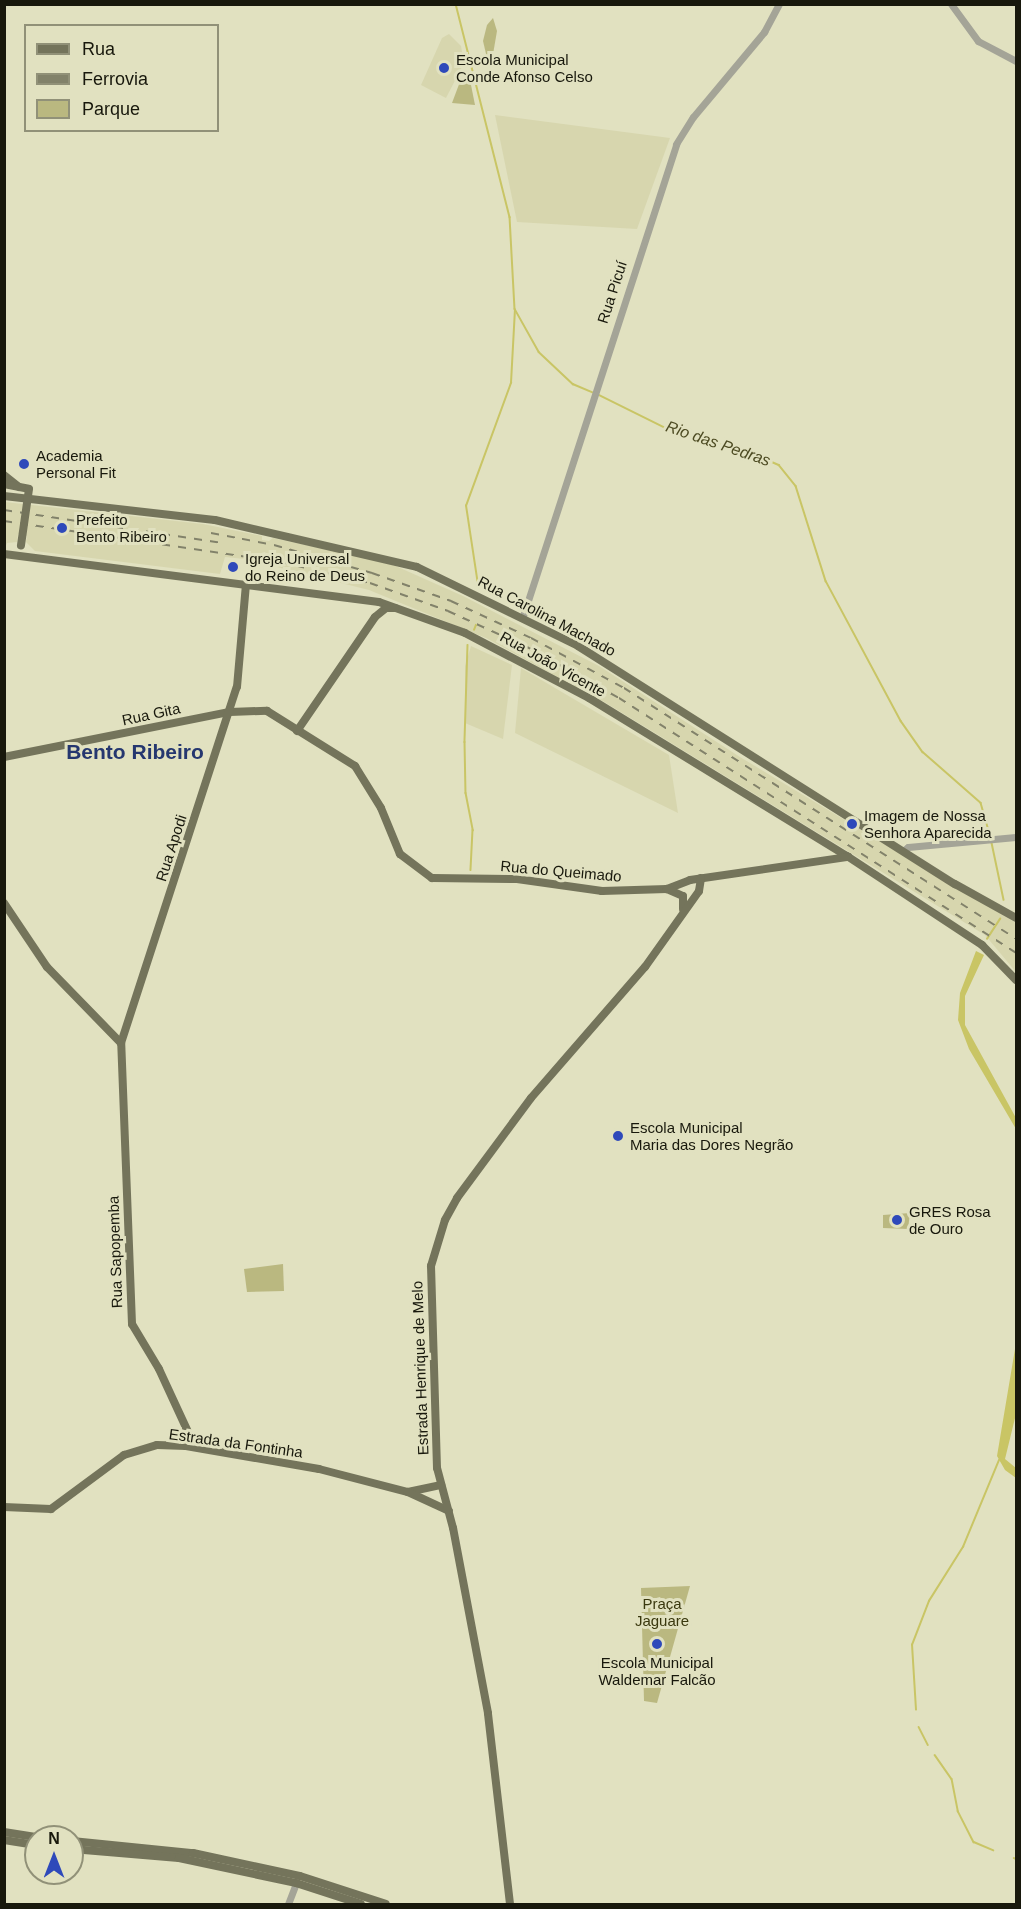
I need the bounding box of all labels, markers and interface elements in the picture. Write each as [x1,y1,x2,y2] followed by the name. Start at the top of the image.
[24,24,219,132] legend
[82,39,115,59] text: Rua
[456,50,594,85] place label: Escola Municipal Conde Afonso Celso
[437,61,451,75] marker: Escola Municipal Conde Afonso Celso
[82,69,148,89] text: Ferrovia
[82,99,140,119] text: Parque
[593,258,631,326] street label: Rua Picuí
[663,417,773,471] water label: Rio das Pedras
[36,446,116,481] place label: Academia Personal Fit
[17,457,31,471] marker: Academia Personal Fit
[76,510,167,545] place label: Prefeito Bento Ribeiro
[53,519,71,537] marker: Prefeito Bento Ribeiro
[245,549,365,584] place label: Igreja Universal do Reino de Deus
[226,560,240,574] marker: Igreja Universal do Reino de Deus
[475,572,619,660] street label: Rua Carolina Machado
[497,627,609,701] street label: Rua João Vicente
[120,699,182,729] street label: Rua Gita
[66,739,204,765] district label: Bento Ribeiro
[864,806,992,841] place label: Imagem de Nossa Senhora Aparecida
[152,812,190,884] street label: Rua Apodi
[845,817,859,831] marker: Imagem de Nossa Senhora Aparecida
[500,857,622,885] street label: Rua do Queimado
[630,1118,793,1153] place label: Escola Municipal Maria das Dores Negrão
[611,1129,625,1143] marker: Escola Municipal Maria das Dores Negrão
[104,1195,126,1309] street label: Rua Sapopemba
[909,1202,991,1237] place label: GRES Rosa de Ouro
[890,1213,904,1227] marker: GRES Rosa de Ouro
[408,1281,432,1455] street label: Estrada Henrique de Melo
[168,1425,304,1461] street label: Estrada da Fontinha
[635,1594,689,1629] park label: Praça Jaguare
[650,1637,664,1651] marker: Escola Municipal Waldemar Falcão
[599,1653,715,1688] place label: Escola Municipal Waldemar Falcão
[24,1825,84,1885] north arrow
[48,1830,60,1847] text: N

